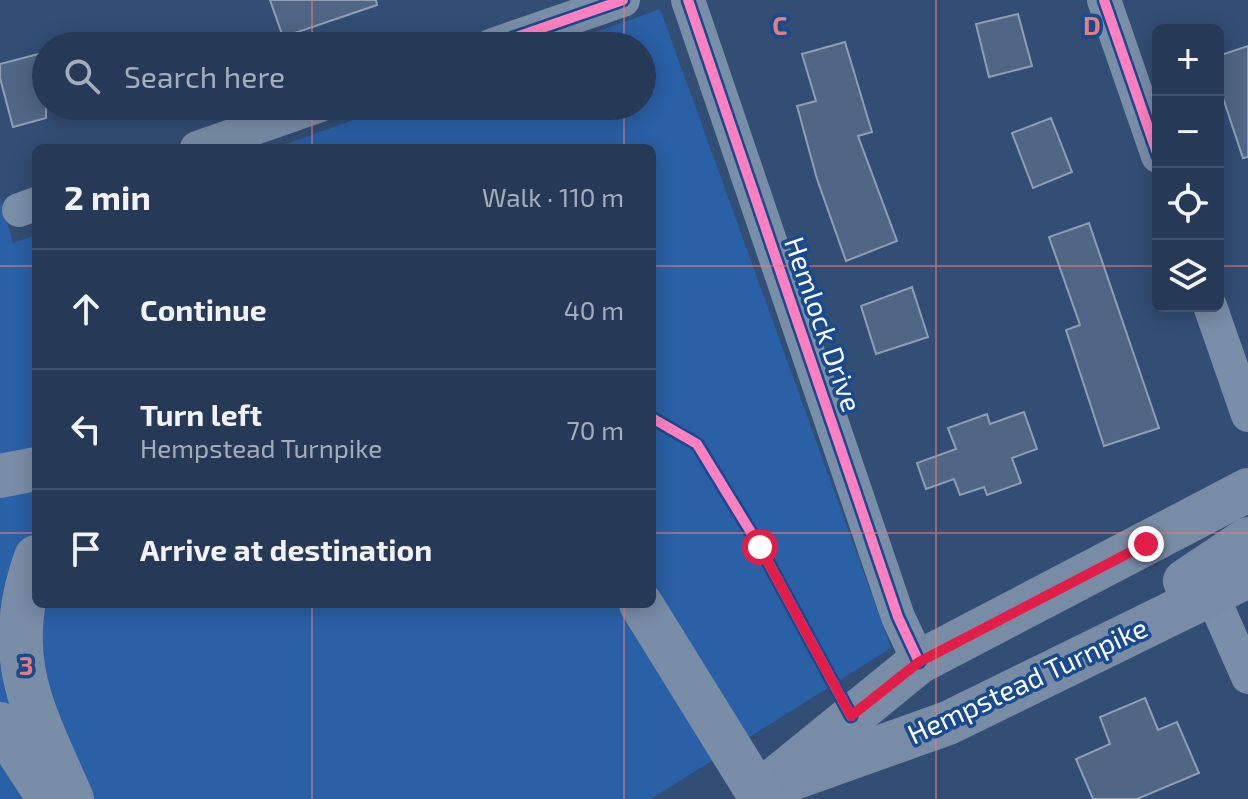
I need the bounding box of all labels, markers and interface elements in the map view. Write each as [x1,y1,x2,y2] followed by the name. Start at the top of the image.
[772,9,788,40] text: C
[1083,9,1101,40] text: D
[1152,24,1224,312] map controls
[1152,24,1224,96] button: +
[32,32,656,120] search box
[60,54,104,98] icon: search
[124,58,285,94] text: Search here
[1152,96,1224,168] button: −
[1152,168,1224,240] button: locate
[64,176,151,217] text: 2 min
[482,181,624,212] text: Walk · 110 m
[778,232,870,416] street label: Hemlock Drive
[1152,240,1224,312] button: layers
[64,287,108,331] icon: ahead
[140,291,267,327] text: Continue
[564,294,624,325] text: 40 m
[140,396,262,432] text: Turn left
[64,407,108,451] icon: left
[566,414,624,445] text: 70 m
[140,432,382,463] text: Hempstead Turnpike
[1128,526,1164,562] route end
[64,527,108,571] icon: arrive
[742,529,778,565] route start
[140,531,432,567] text: Arrive at destination
[902,609,1152,751] street label: Hempstead Turnpike
[19,649,33,680] text: 3

